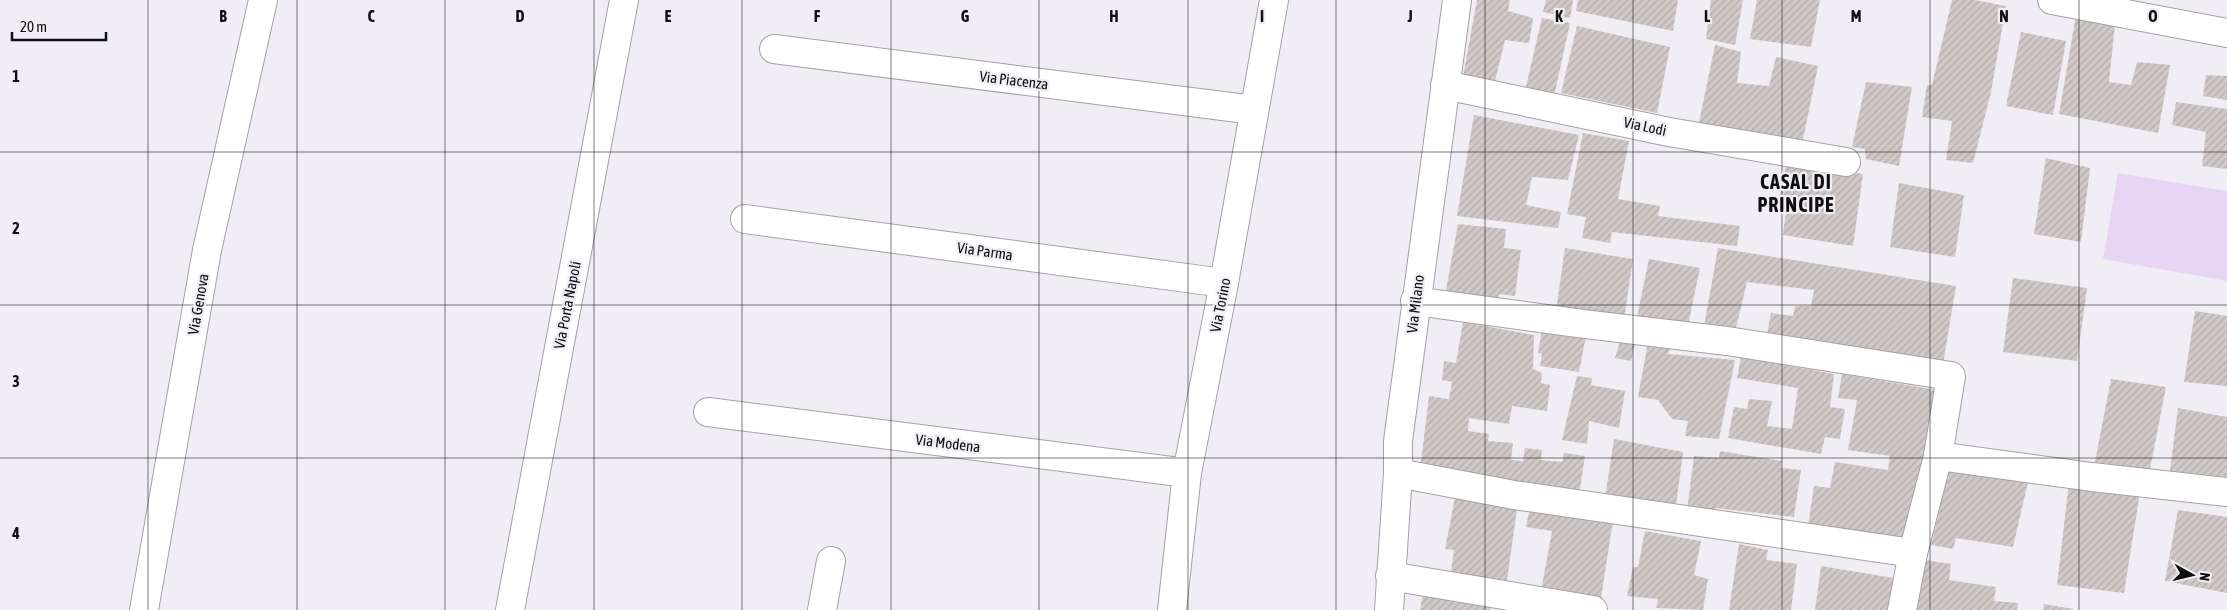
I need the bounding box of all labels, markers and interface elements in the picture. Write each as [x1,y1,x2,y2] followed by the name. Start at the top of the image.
[219,7,227,25] text: B
[367,7,375,25] text: C
[516,7,525,25] text: D
[665,7,672,25] text: E
[814,7,821,25] text: F
[961,7,970,25] text: G
[1109,7,1119,25] text: H
[1260,7,1264,25] text: I
[1406,7,1413,25] text: J
[1555,7,1563,25] text: K
[1704,7,1711,25] text: L
[1851,7,1861,25] text: M
[1999,7,2009,25] text: N
[2148,7,2158,25] text: O
[12,10,106,42] scale bar
[20,18,47,35] text: 20 m
[12,67,20,85] text: 1
[979,67,1049,93] street label: Via Piacenza
[1622,113,1668,139] street label: Via Lodi
[1757,170,1835,216] district label: CASAL DI PRINCIPE
[12,219,20,237] text: 2
[956,239,1014,263] street label: Via Parma
[550,260,584,350] street label: Via Porta Napoli
[184,272,212,336] street label: Via Genova
[1403,274,1427,334] street label: Via Milano
[1206,276,1234,334] street label: Via Torino
[12,372,20,390] text: 3
[915,431,981,455] street label: Via Modena
[11,524,20,542] text: 4
[2167,550,2217,600] north arrow
[2196,572,2213,582] text: N

